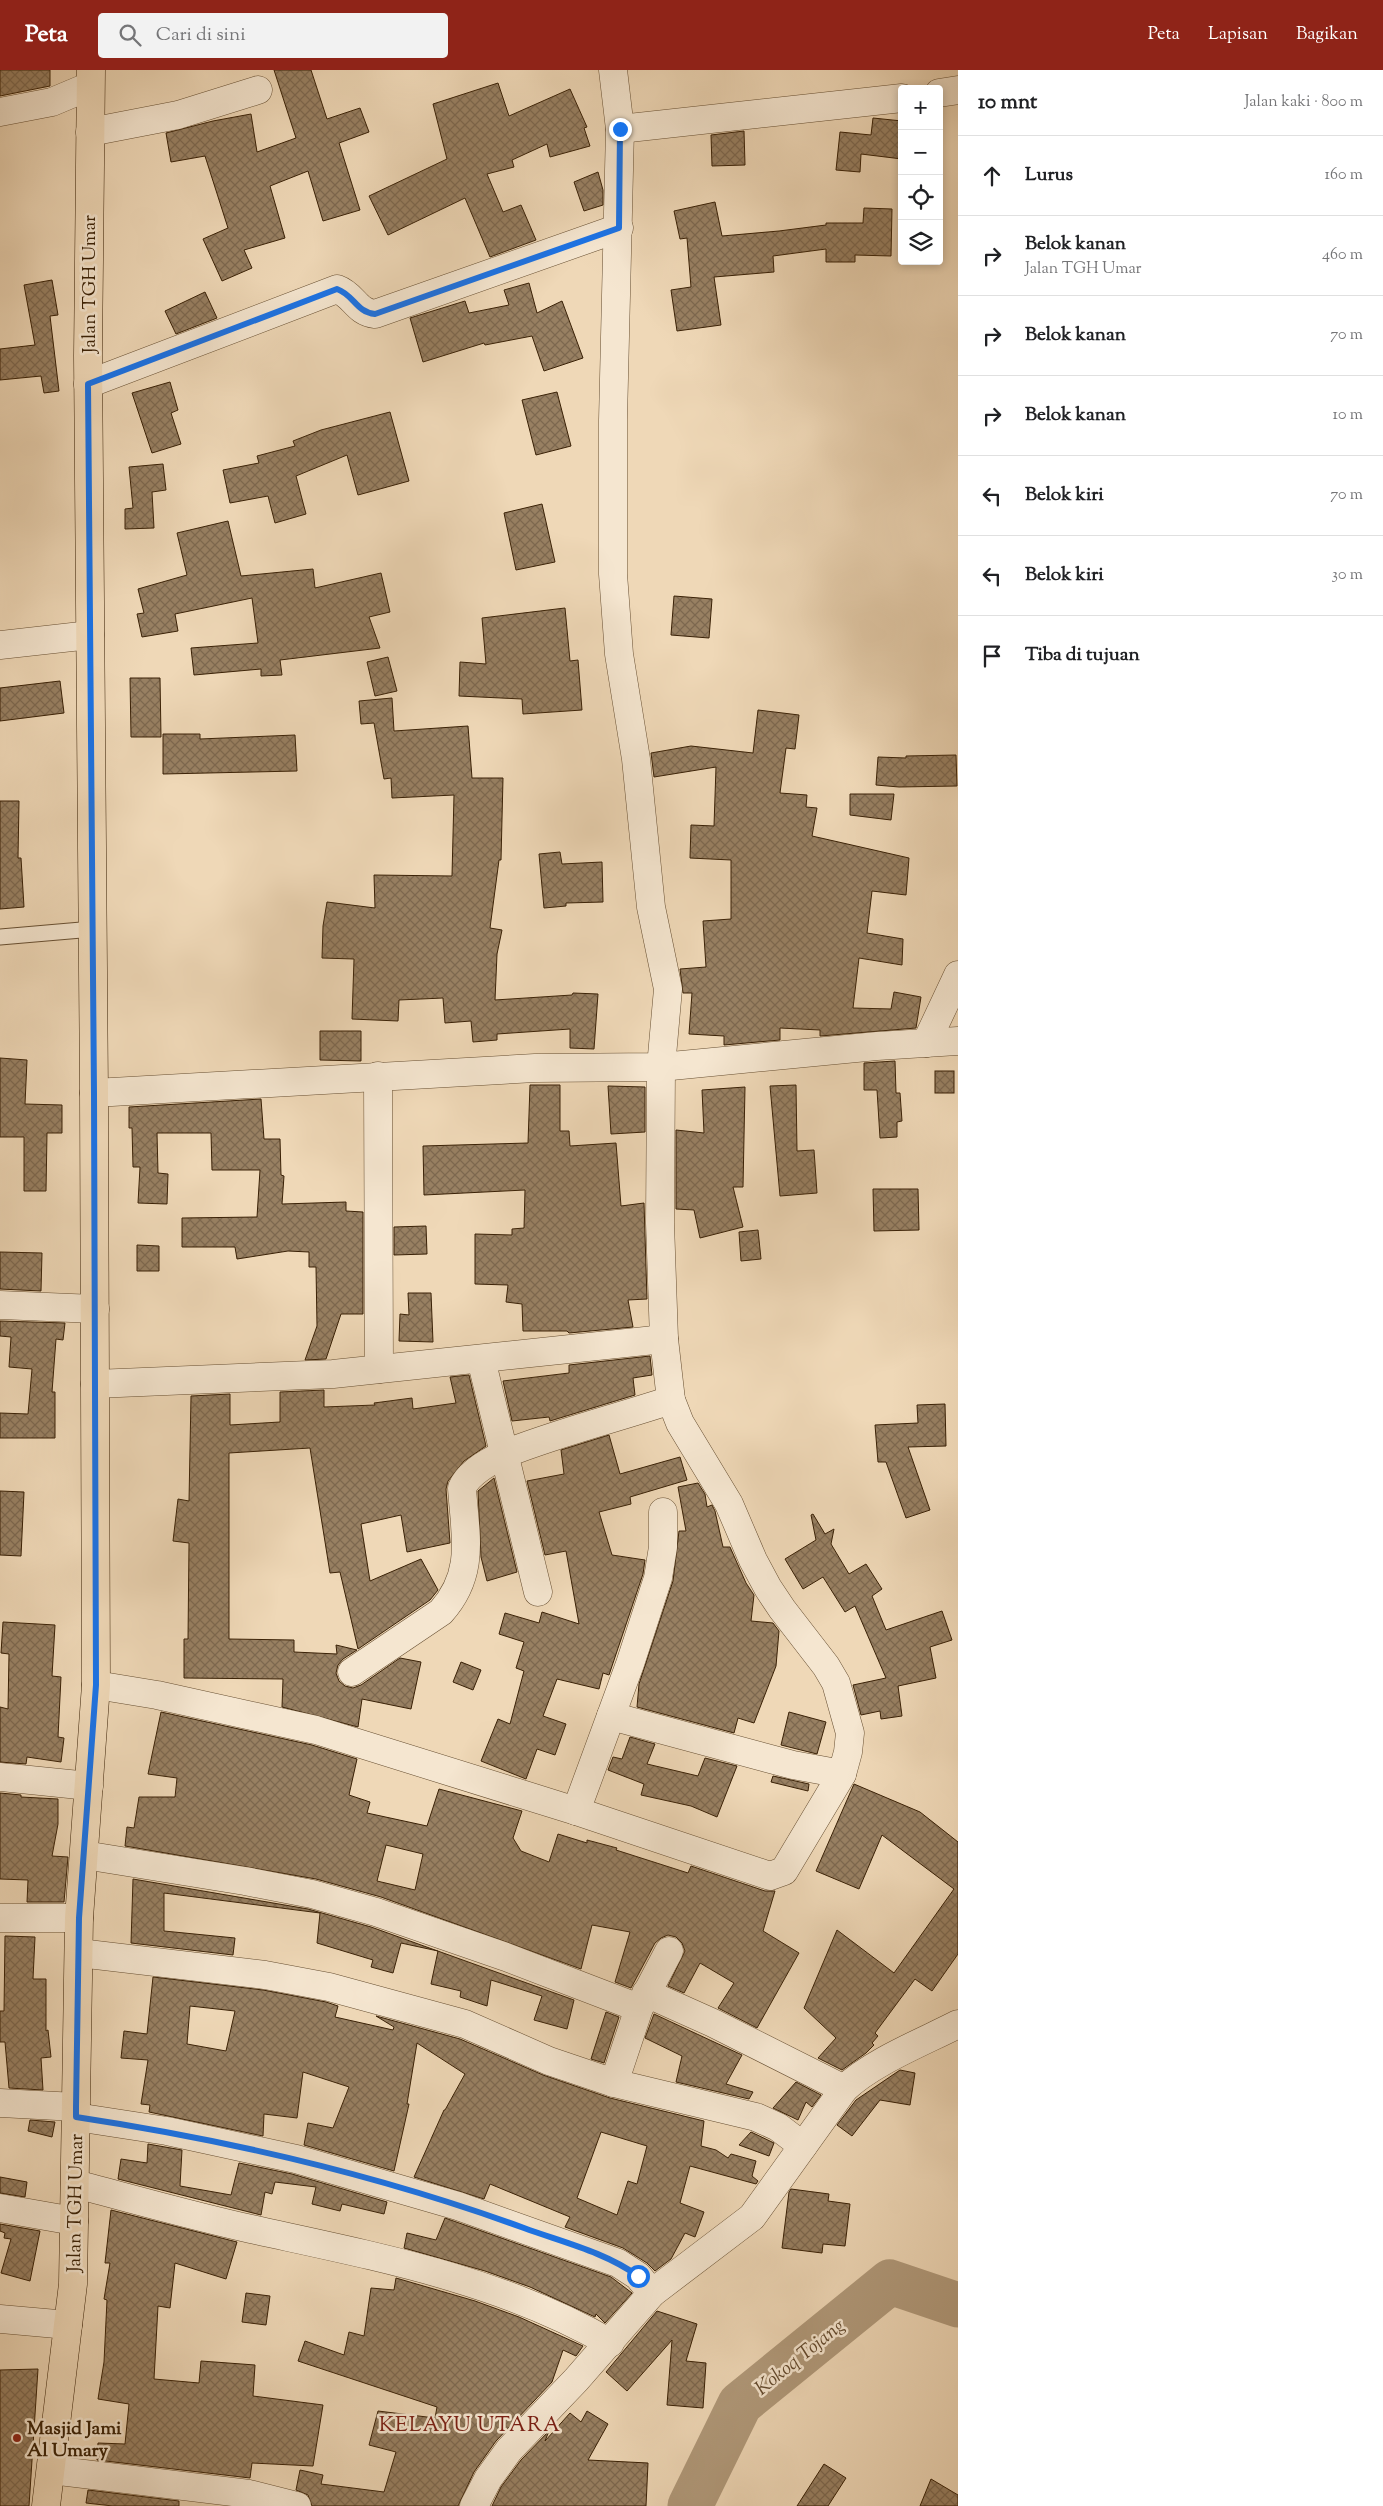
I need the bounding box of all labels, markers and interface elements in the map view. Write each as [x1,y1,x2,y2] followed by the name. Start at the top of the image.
[98,13,448,58] search box
[25,18,68,52] text: Peta
[116,21,144,49] icon: search
[156,22,246,49] text: Cari di sini
[1148,22,1180,48] text: Peta
[1208,22,1268,48] text: Lapisan
[1296,22,1358,48] text: Bagikan
[898,85,943,265] map controls
[898,85,943,130] button: +
[978,88,1037,118] text: 10 mnt
[1245,91,1363,114] text: Jalan kaki · 800 m
[609,118,632,141] route end
[898,130,943,175] button: −
[978,162,1006,190] icon: ahead
[1025,162,1073,189] text: Lurus
[1325,164,1363,187] text: 160 m
[898,175,943,220] button: locate
[77,215,104,354] street label: Jalan TGH Umar
[898,220,943,265] button: layers
[1025,231,1126,258] text: Belok kanan
[978,242,1006,270] icon: right
[1322,244,1363,267] text: 460 m
[1025,258,1142,281] text: Jalan TGH Umar
[978,322,1006,350] icon: right
[1025,322,1126,349] text: Belok kanan
[1330,324,1363,347] text: 70 m
[978,402,1006,430] icon: right
[1025,402,1126,429] text: Belok kanan
[1333,404,1363,427] text: 10 m
[978,482,1006,510] icon: left
[1025,482,1104,509] text: Belok kiri
[1330,484,1363,507] text: 70 m
[978,562,1006,590] icon: left
[1025,562,1104,589] text: Belok kiri
[1332,564,1363,587] text: 30 m
[978,642,1006,670] icon: arrive
[1025,642,1140,669] text: Tiba di tujuan
[62,2134,91,2273] street label: Jalan TGH Umar
[627,2265,650,2288] route start
[749,2312,852,2403] water label: Kokoq Tojang
[379,2411,561,2441] district label: KELAYU UTARA
[27,2416,122,2465] place label: Masjid Jami Al Umary
[11,2432,23,2444] marker: Masjid Jami Al Umary

